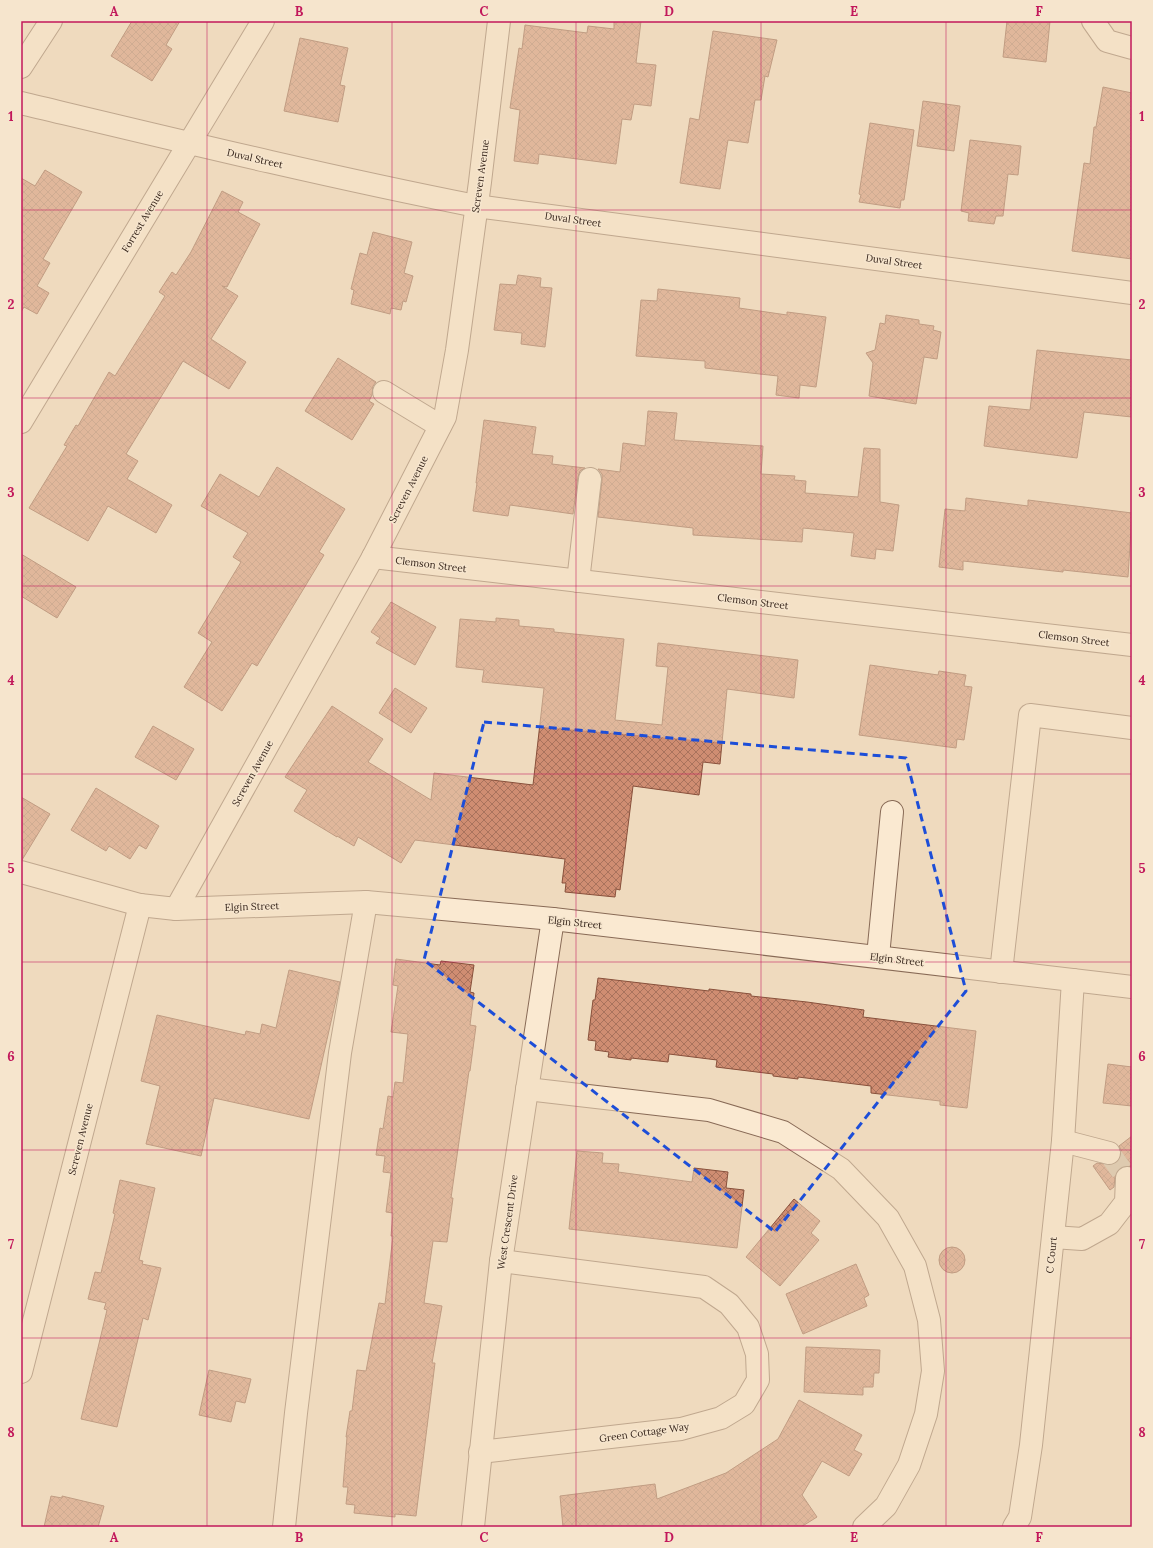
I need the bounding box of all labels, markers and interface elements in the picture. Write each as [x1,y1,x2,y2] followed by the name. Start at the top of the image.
[110,3,119,20] text: A
[295,3,304,20] text: B
[480,3,489,20] text: C
[664,3,674,20] text: D
[850,3,858,20] text: E
[1035,3,1043,20] text: F
[8,108,14,125] text: 1
[1139,108,1145,125] text: 1
[469,138,492,213] street label: Screven Avenue
[226,146,284,171] street label: Duval Street
[119,187,166,255] street label: Forrest Avenue
[544,209,602,230] street label: Duval Street
[865,251,923,272] street label: Duval Street
[8,296,15,313] text: 2
[1139,296,1146,313] text: 2
[386,453,431,525] street label: Screven Avenue
[7,484,15,501] text: 3
[1138,484,1146,501] text: 3
[395,554,467,575] street label: Clemson Street
[717,591,789,612] street label: Clemson Street
[1038,628,1110,649] street label: Clemson Street
[7,672,15,689] text: 4
[1138,672,1146,689] text: 4
[229,737,276,809] street label: Screven Avenue
[7,860,15,877] text: 5
[1138,860,1146,877] text: 5
[225,899,280,914] street label: Elgin Street
[547,913,603,932] street label: Elgin Street
[869,950,925,969] street label: Elgin Street
[7,1048,15,1065] text: 6
[1138,1048,1146,1065] text: 6
[65,1101,96,1176] street label: Screven Avenue
[494,1173,521,1270] street label: West Crescent Drive
[8,1236,14,1253] text: 7
[1043,1236,1060,1274] street label: C Court
[1139,1236,1145,1253] text: 7
[598,1420,691,1445] street label: Green Cottage Way
[7,1424,15,1441] text: 8
[1138,1424,1146,1441] text: 8
[110,1529,119,1546] text: A
[295,1529,304,1546] text: B
[480,1529,489,1546] text: C
[664,1529,674,1546] text: D
[850,1529,858,1546] text: E
[1035,1529,1043,1546] text: F

